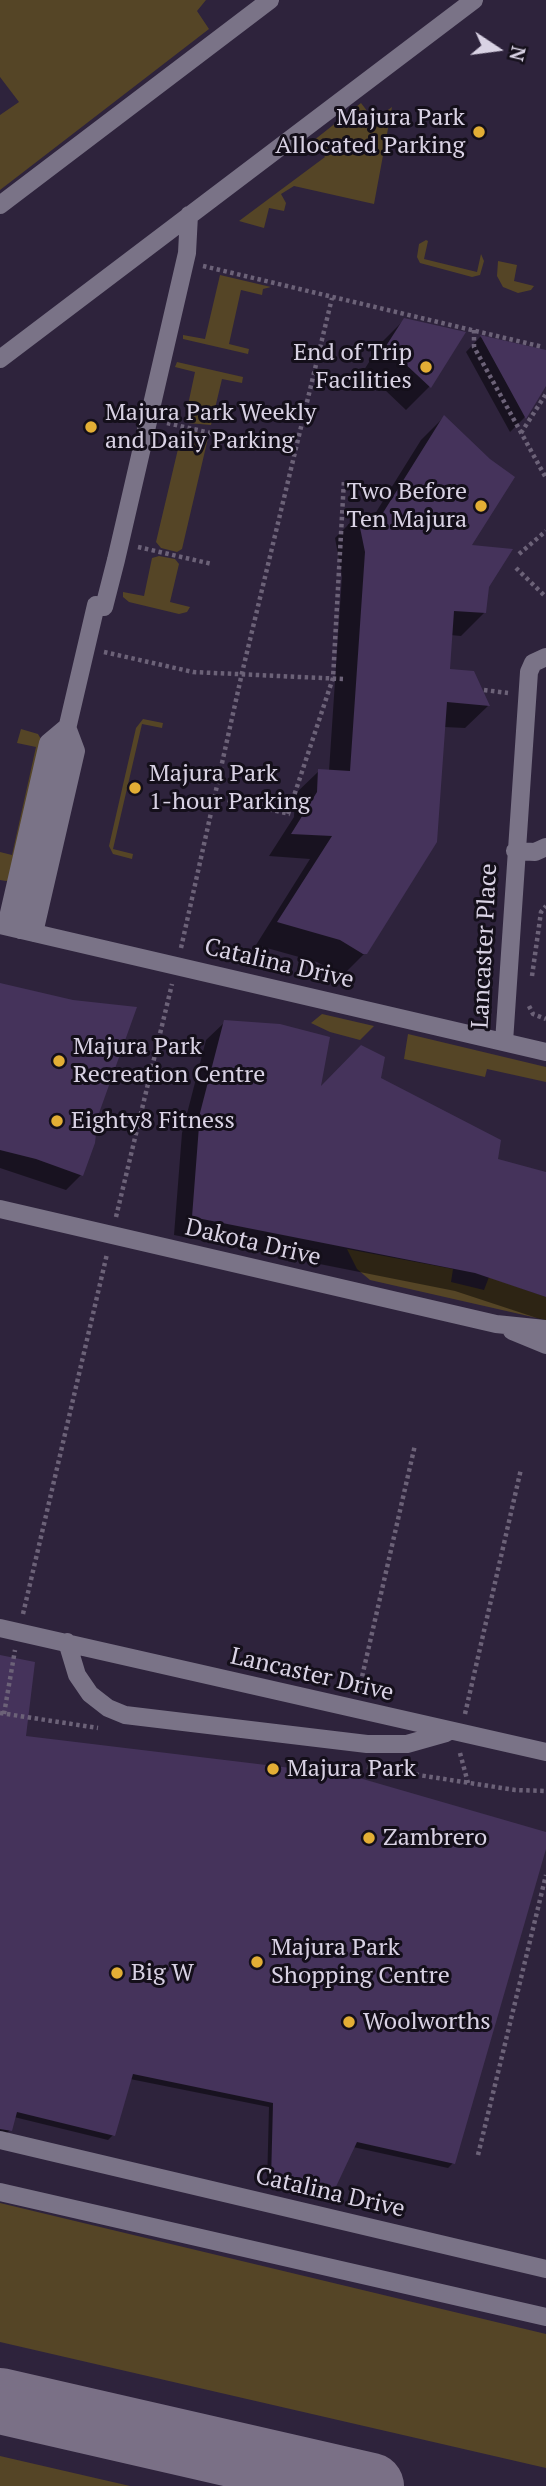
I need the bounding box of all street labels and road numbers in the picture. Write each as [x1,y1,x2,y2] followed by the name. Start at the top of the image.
[466,862,504,1030] street label: Lancaster Place
[201,933,357,995] street label: Catalina Drive
[182,1213,324,1273] street label: Dakota Drive
[228,1642,396,1708] street label: Lancaster Drive
[252,2162,408,2224] street label: Catalina Drive

